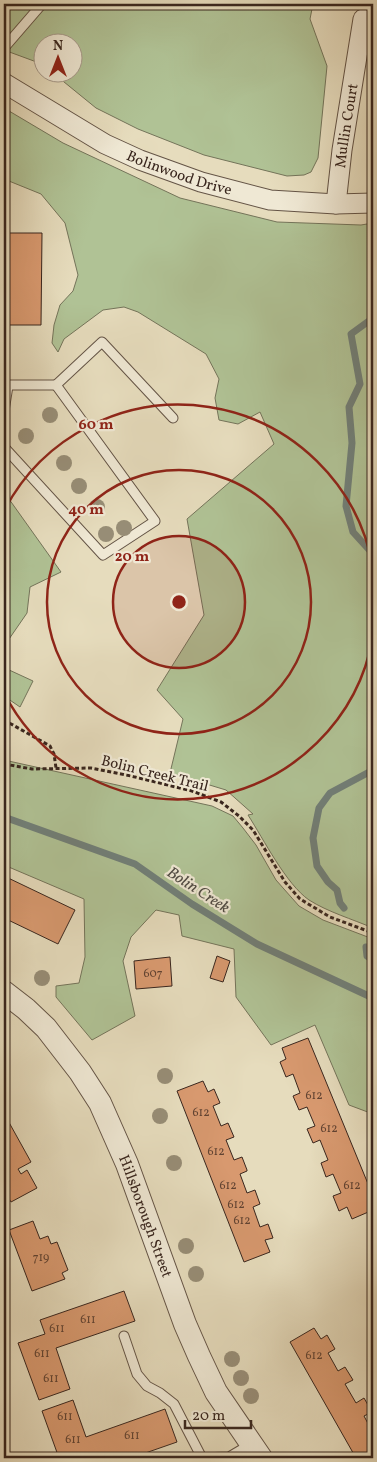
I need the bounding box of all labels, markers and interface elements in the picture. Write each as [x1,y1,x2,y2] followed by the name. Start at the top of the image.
[32,32,82,82] north arrow
[53,37,63,56] text: N
[331,82,365,169] street label: Mullin Court
[123,146,234,202] street label: Bolinwood Drive
[79,415,114,436] text: 60 m
[68,500,104,521] text: 40 m
[115,547,150,568] text: 20 m
[170,593,188,611] centre of rings
[99,751,211,798] street label: Bolin Creek Trail
[162,862,234,919] water label: Bolin Creek
[143,966,163,982] house number: 607
[305,1088,323,1104] house number: 612
[192,1105,210,1121] house number: 612
[320,1121,338,1137] house number: 612
[207,1144,225,1160] house number: 612
[112,1152,176,1281] street label: Hillsborough Street
[219,1178,237,1194] house number: 612
[343,1178,361,1194] house number: 612
[227,1197,245,1213] house number: 612
[233,1213,251,1229] house number: 612
[33,1250,49,1266] house number: 719
[80,1312,96,1328] house number: 611
[49,1321,65,1337] house number: 611
[34,1346,50,1362] house number: 611
[305,1348,323,1364] house number: 612
[43,1371,59,1387] house number: 611
[185,1397,251,1429] scale bar
[192,1406,225,1427] text: 20 m
[57,1409,73,1425] house number: 611
[124,1428,140,1444] house number: 611
[65,1432,81,1448] house number: 611

